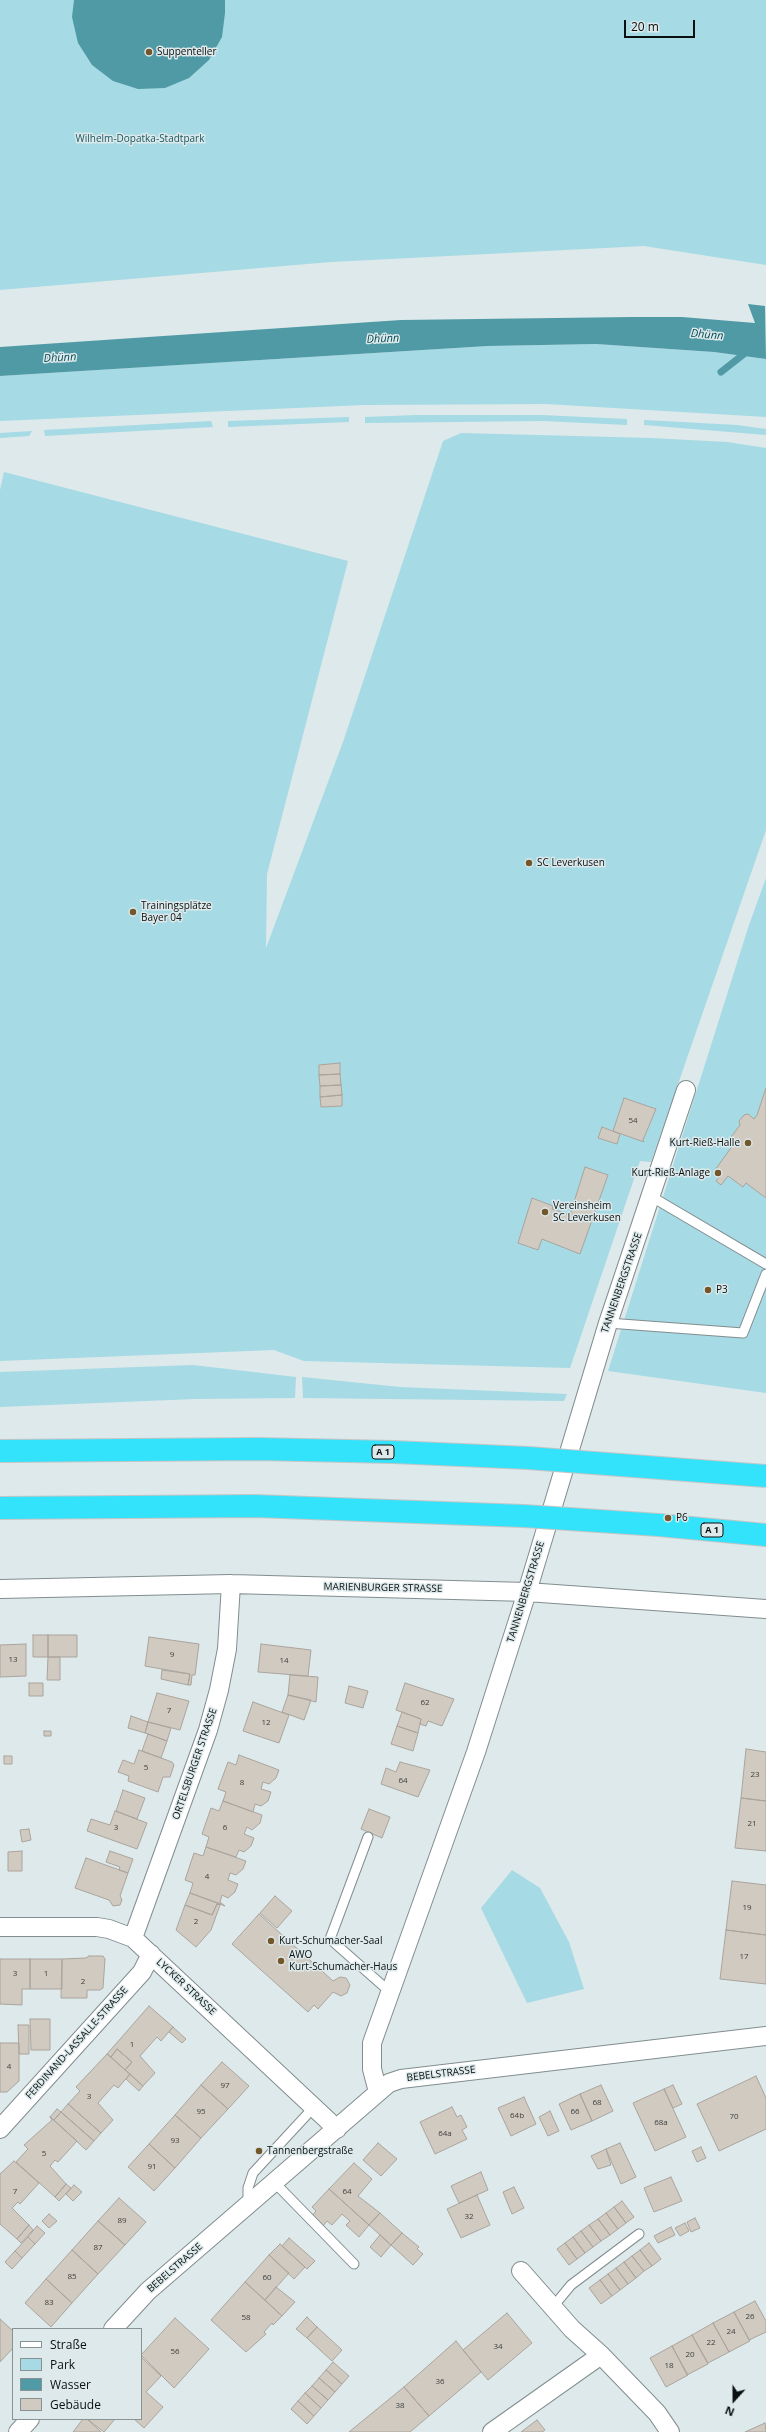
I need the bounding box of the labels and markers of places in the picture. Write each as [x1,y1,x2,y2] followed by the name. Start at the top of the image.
[157,46,217,58] place label: Suppenteller
[144,47,154,57] marker: Suppenteller
[537,857,605,869] place label: SC Leverkusen
[524,858,534,868] marker: SC Leverkusen
[141,900,212,924] place label: Trainingsplätze Bayer 04
[128,907,138,917] marker: Trainingsplätze Bayer 04
[670,1137,740,1149] place label: Kurt-Rieß-Halle
[743,1138,753,1148] marker: Kurt-Rieß-Halle
[632,1167,710,1179] place label: Kurt-Rieß-Anlage
[713,1168,723,1178] marker: Kurt-Rieß-Anlage
[553,1200,621,1224] place label: Vereinsheim SC Leverkusen
[540,1207,550,1217] marker: Vereinsheim SC Leverkusen
[716,1284,728,1296] place label: P3
[703,1285,713,1295] marker: P3
[676,1512,688,1524] place label: P6
[663,1513,673,1523] marker: P6
[279,1935,382,1947] place label: Kurt-Schumacher-Saal
[266,1936,276,1946] marker: Kurt-Schumacher-Saal
[289,1949,397,1972] place label: AWO Kurt-Schumacher-Haus
[276,1956,286,1966] marker: AWO Kurt-Schumacher-Haus
[267,2145,353,2157] place label: Tannenbergstraße
[254,2146,264,2156] marker: Tannenbergstraße

